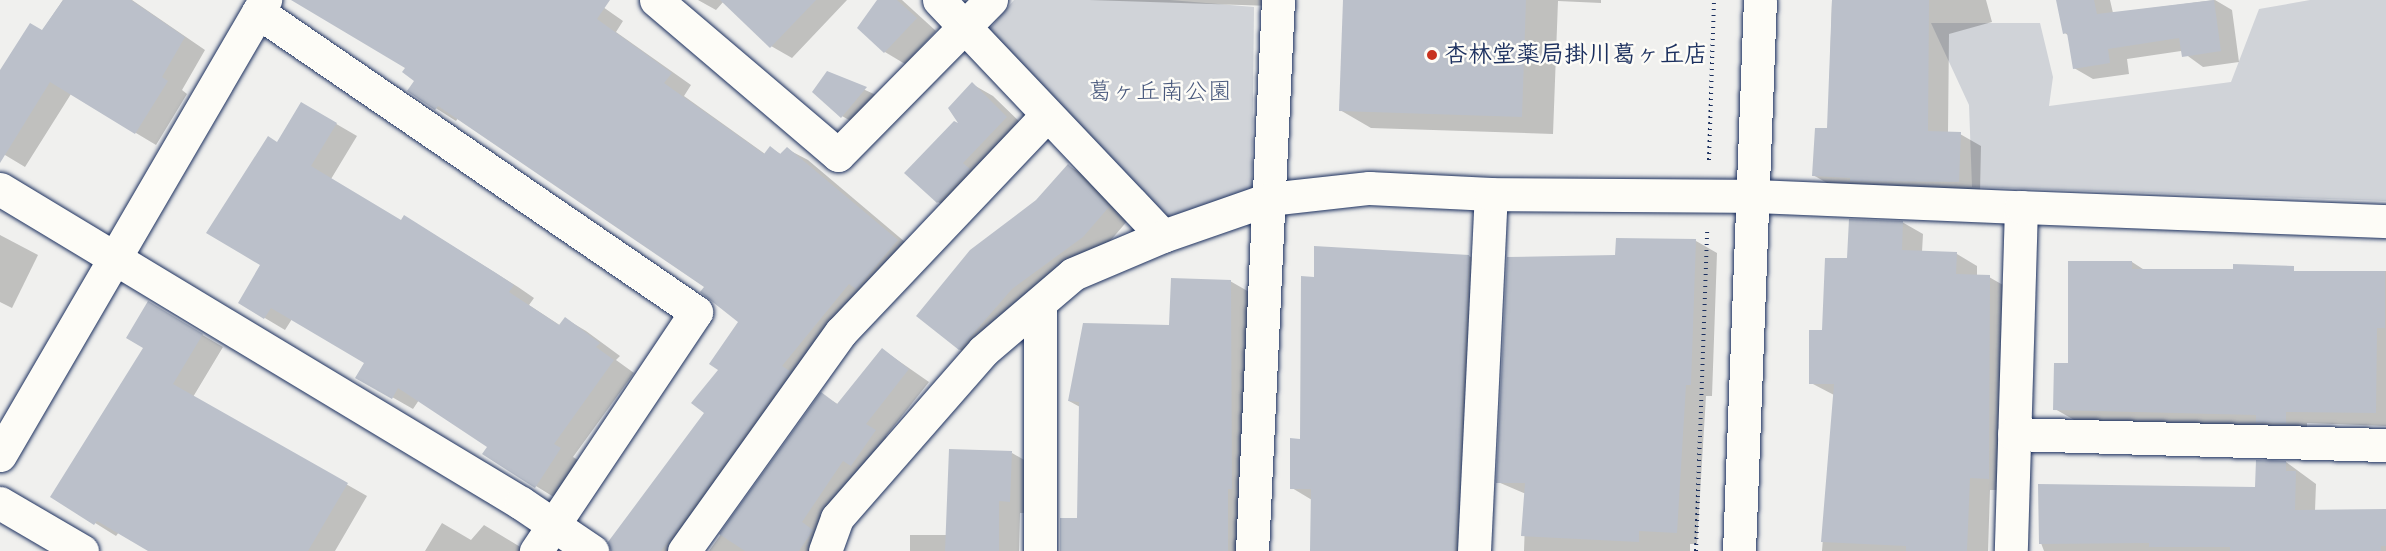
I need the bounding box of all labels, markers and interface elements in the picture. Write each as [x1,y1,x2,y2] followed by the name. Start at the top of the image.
[1444,41,1708,69] place label: 杏林堂薬局掛川葛ヶ丘店
[1425,48,1439,62] marker: 杏林堂薬局掛川葛ヶ丘店
[1088,78,1232,106] park label: 葛ヶ丘南公園

